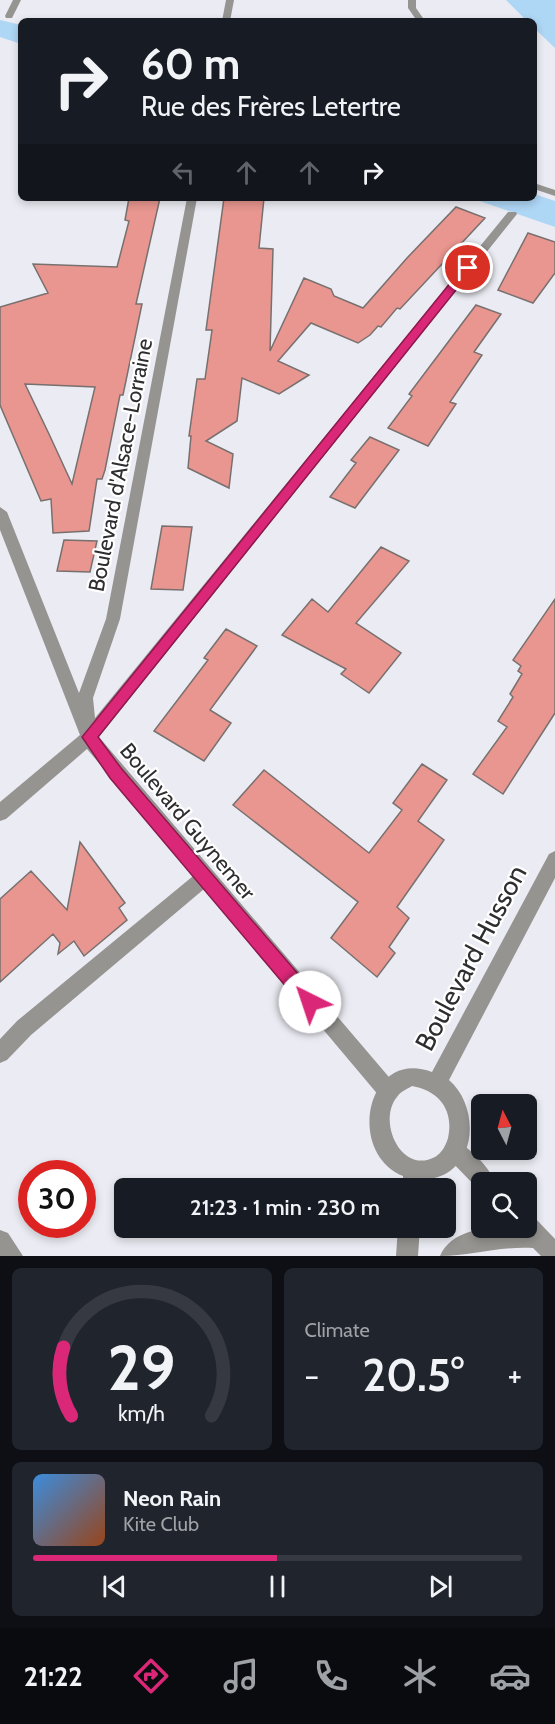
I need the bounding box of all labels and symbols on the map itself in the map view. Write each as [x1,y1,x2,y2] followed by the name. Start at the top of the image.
[442,242,493,293] pin
[83,336,158,594] street label: Boulevard d'Alsace-Lorraine
[114,737,261,905] street label: Boulevard Guynemer
[408,859,533,1056] street label: Boulevard Husson
[278,970,342,1034] position arrow
[471,1094,537,1160] north arrow
[18,1160,96,1238] speed limit sign: 30

